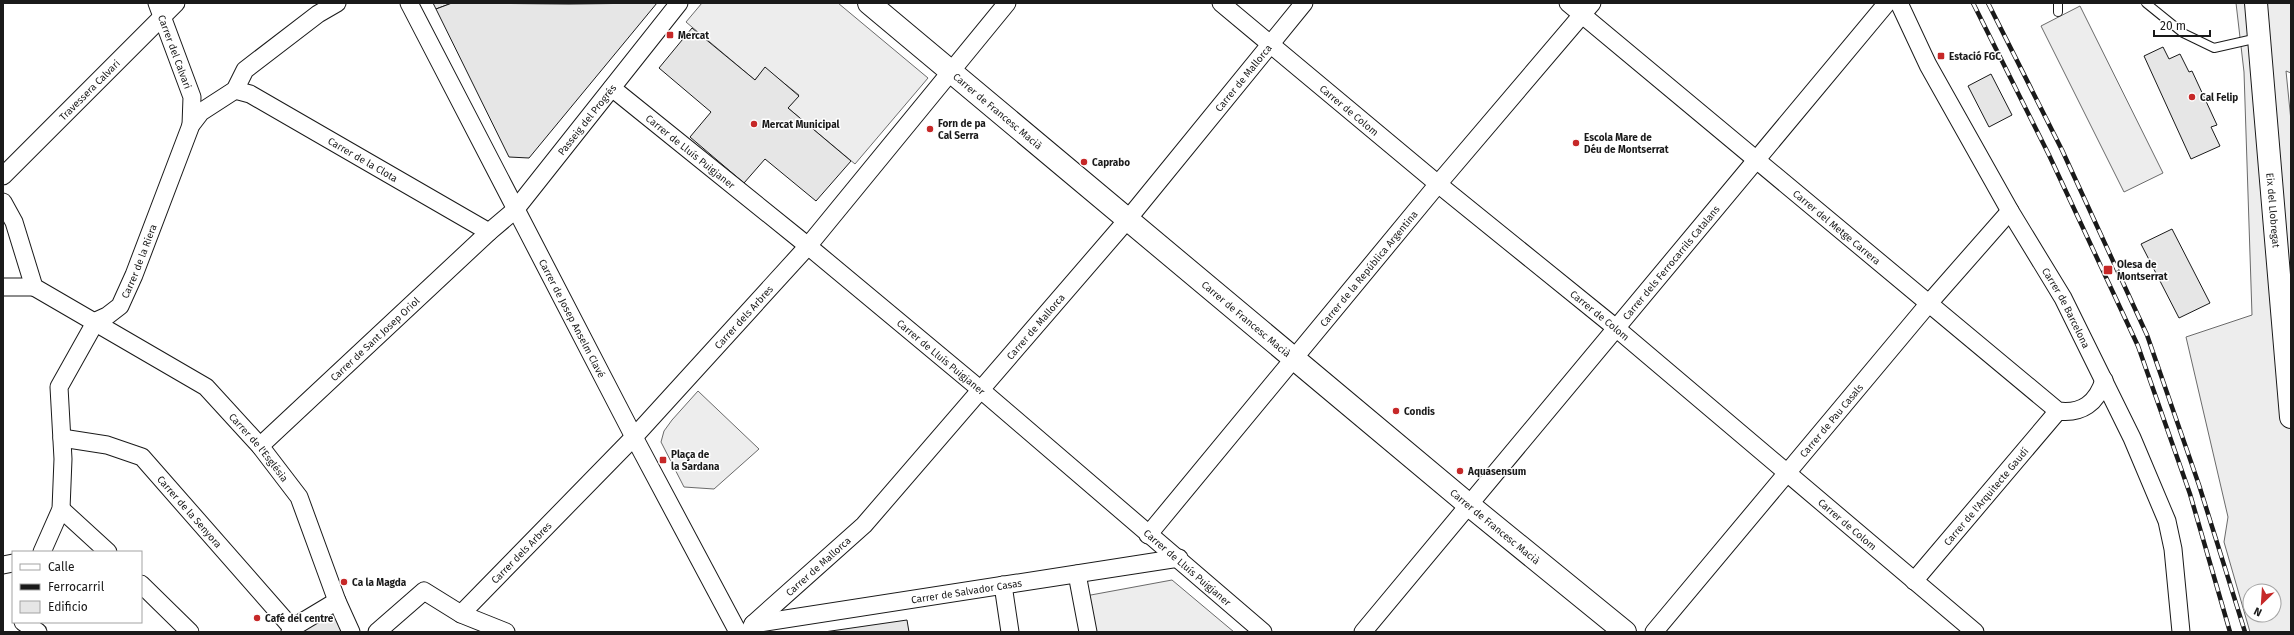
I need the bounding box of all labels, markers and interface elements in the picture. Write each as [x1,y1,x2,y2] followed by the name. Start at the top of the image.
[2154,12,2210,38] scale bar
[155,13,194,91] street label: Carrer del Calvari
[2160,19,2186,33] text: 20 m
[665,30,675,40] marker: Mercat
[678,30,709,42] place label: Mercat
[1213,42,1275,114] street label: Carrer de Mallorca
[1949,50,2001,63] place label: Estació FGC
[1936,51,1946,61] marker: Estació FGC
[57,57,123,123] street label: Travessera Calvari
[950,71,1044,152] street label: Carrer de Francesc Macià
[556,82,619,158] street label: Passeig del Progrés
[1317,83,1380,139] street label: Carrer de Colom
[2187,92,2197,102] marker: Cal Felip
[2200,92,2238,104] place label: Cal Felip
[643,113,737,192] street label: Carrer de Lluís Puigjaner
[938,118,986,142] place label: Forn de pa Cal Serra
[749,119,759,129] marker: Mercat Municipal
[762,119,840,131] place label: Mercat Municipal
[925,124,935,134] marker: Forn de pa Cal Serra
[1584,132,1669,156] place label: Escola Mare de Déu de Montserrat
[325,135,400,185] street label: Carrer de la Clota
[1571,138,1581,148] marker: Escola Mare de Déu de Montserrat
[1079,157,1089,167] marker: Caprabo
[1092,157,1130,169] place label: Caprabo
[2263,172,2282,249] street label: Eix del Llobregat
[1790,188,1882,268] street label: Carrer del Metge Carrera
[1621,203,1723,323] street label: Carrer dels Ferrocarrils Catalans
[1318,209,1421,329] street label: Carrer de la República Argentina
[119,223,160,300] street label: Carrer de la Riera
[536,257,607,380] street label: Carrer de Josep Anselm Clavé
[2117,259,2168,283] place label: Olesa de Montserrat
[2102,264,2114,276] marker: Olesa de Montserrat
[2039,266,2092,350] street label: Carrer de Barcelona
[1199,279,1293,360] street label: Carrer de Francesc Macià
[712,283,776,352] street label: Carrer dels Arbres
[1567,288,1631,344] street label: Carrer de Colom
[1004,292,1068,362] street label: Carrer de Mallorca
[328,295,422,384] street label: Carrer de Sant Josep Oriol
[894,317,987,398] street label: Carrer de Lluís Puigjaner
[1798,382,1866,460] street label: Carrer de Pau Casals
[1391,406,1401,416] marker: Condis
[1404,406,1435,418] place label: Condis
[226,411,290,485] street label: Carrer de l'Església
[1942,445,2032,548] street label: Carrer de l'Arquitecte Gaudí
[671,449,720,473] place label: Plaça de la Sardana
[658,455,668,465] marker: Plaça de la Sardana
[1455,466,1465,476] marker: Aquasensum
[1467,466,1526,478] place label: Aquasensum
[154,474,224,551] street label: Carrer de la Senyora
[1447,487,1542,567] street label: Carrer de Francesc Macià
[1815,497,1879,553] street label: Carrer de Colom
[489,520,555,586] street label: Carrer dels Arbres
[1141,527,1233,609] street label: Carrer de Lluís Puigjaner
[784,535,854,599] street label: Carrer de Mallorca
[12,551,142,623] legend
[48,560,75,574] text: Calle
[339,577,349,587] marker: Ca la Magda
[352,577,407,589] place label: Ca la Magda
[910,577,1023,606] street label: Carrer de Salvador Casas
[48,580,105,594] text: Ferrocarril
[2242,583,2282,623] north arrow
[48,600,88,614] text: Edificio
[2252,604,2264,619] text: N
[265,612,334,625] place label: Café del centre
[252,613,262,623] marker: Café del centre

